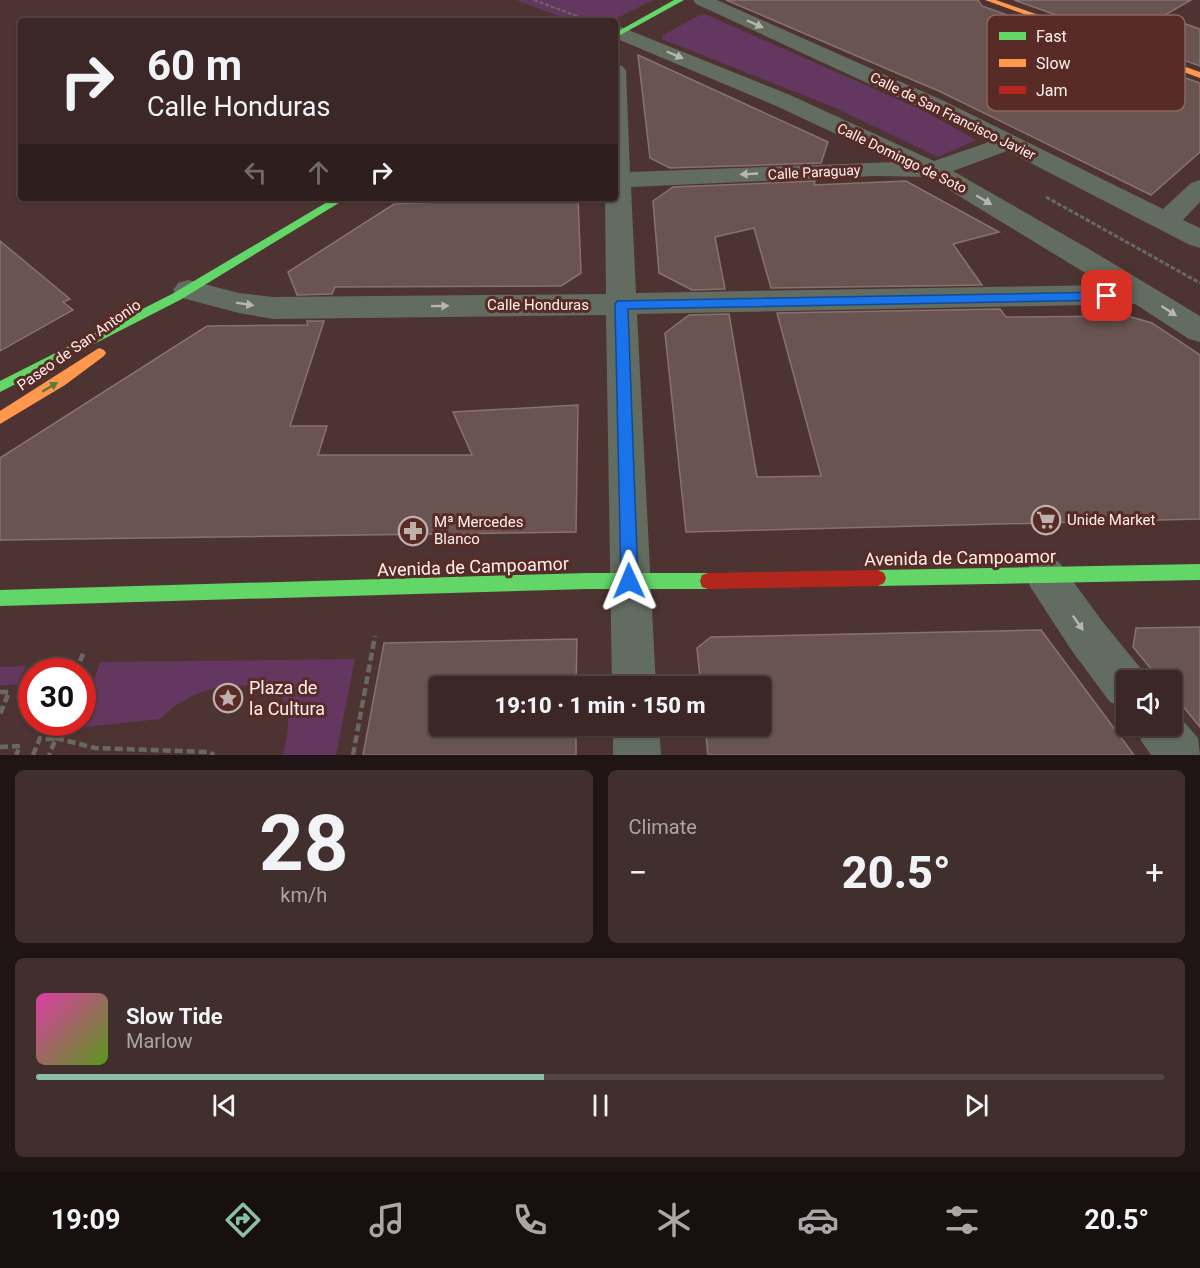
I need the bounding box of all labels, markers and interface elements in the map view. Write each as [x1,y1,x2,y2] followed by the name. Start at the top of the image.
[987,15,1185,111] legend
[747,19,764,28] one-way arrow
[1036,27,1067,46] text: Fast
[147,41,242,90] text: 60 m
[48,42,126,120] icon: right
[666,50,684,60] one-way arrow
[1036,54,1071,73] text: Slow
[868,69,1039,163] street label: Calle de San Francisco Javier
[1036,81,1068,100] text: Jam
[147,91,330,123] text: Calle Honduras
[835,120,969,196] street label: Calle Domingo de Soto
[239,156,272,189] icon: left
[302,156,335,189] icon: ahead
[365,156,398,189] icon: right
[767,162,861,182] street label: Calle Paraguay
[740,170,759,179] one-way arrow
[976,194,992,205] one-way arrow
[1081,270,1132,321] pin
[1090,279,1123,312] icon: arrive
[14,296,144,394] street label: Paseo de San Antonio
[487,296,589,314] street label: Calle Honduras
[236,300,255,309] one-way arrow
[430,301,449,310] one-way arrow
[1161,306,1177,317] one-way arrow
[42,382,58,393] one-way arrow
[1030,504,1062,536] supermarket icon: Unide Market
[1067,511,1156,529] place label: Unide Market
[434,513,523,548] place label: Mª Mercedes Blanco
[397,515,429,547] pharmacy icon: Mª Mercedes Blanco
[864,545,1056,570] street label: Avenida de Campoamor
[597,549,661,613] position arrow
[377,553,569,580] street label: Avenida de Campoamor
[1072,614,1084,630] one-way arrow
[18,658,96,736] speed limit sign: 30
[1116,670,1182,736] map controls
[1116,670,1182,736] button: sound
[249,677,325,719] place label: Plaza de la Cultura
[212,682,244,714] place icon: Plaza de la Cultura
[495,693,705,718] text: 19:10 · 1 min · 150 m
[259,798,349,889] text: 28
[629,815,697,839] text: Climate
[842,846,951,899] text: 20.5°
[629,853,647,892] text: −
[1145,853,1164,892] text: +
[280,883,327,907] text: km/h
[126,1004,223,1029] text: Slow Tide
[126,1029,192,1053] text: Marlow
[208,1089,241,1122] icon: previous
[584,1089,617,1122] icon: pause
[960,1089,993,1122] icon: next
[222,1199,264,1241] icon: directions
[366,1199,408,1241] icon: music
[509,1199,551,1241] icon: phone
[653,1199,695,1241] icon: climate
[797,1199,839,1241] icon: car
[941,1199,983,1241] icon: filters
[51,1204,120,1236] text: 19:09
[1084,1204,1149,1236] text: 20.5°

